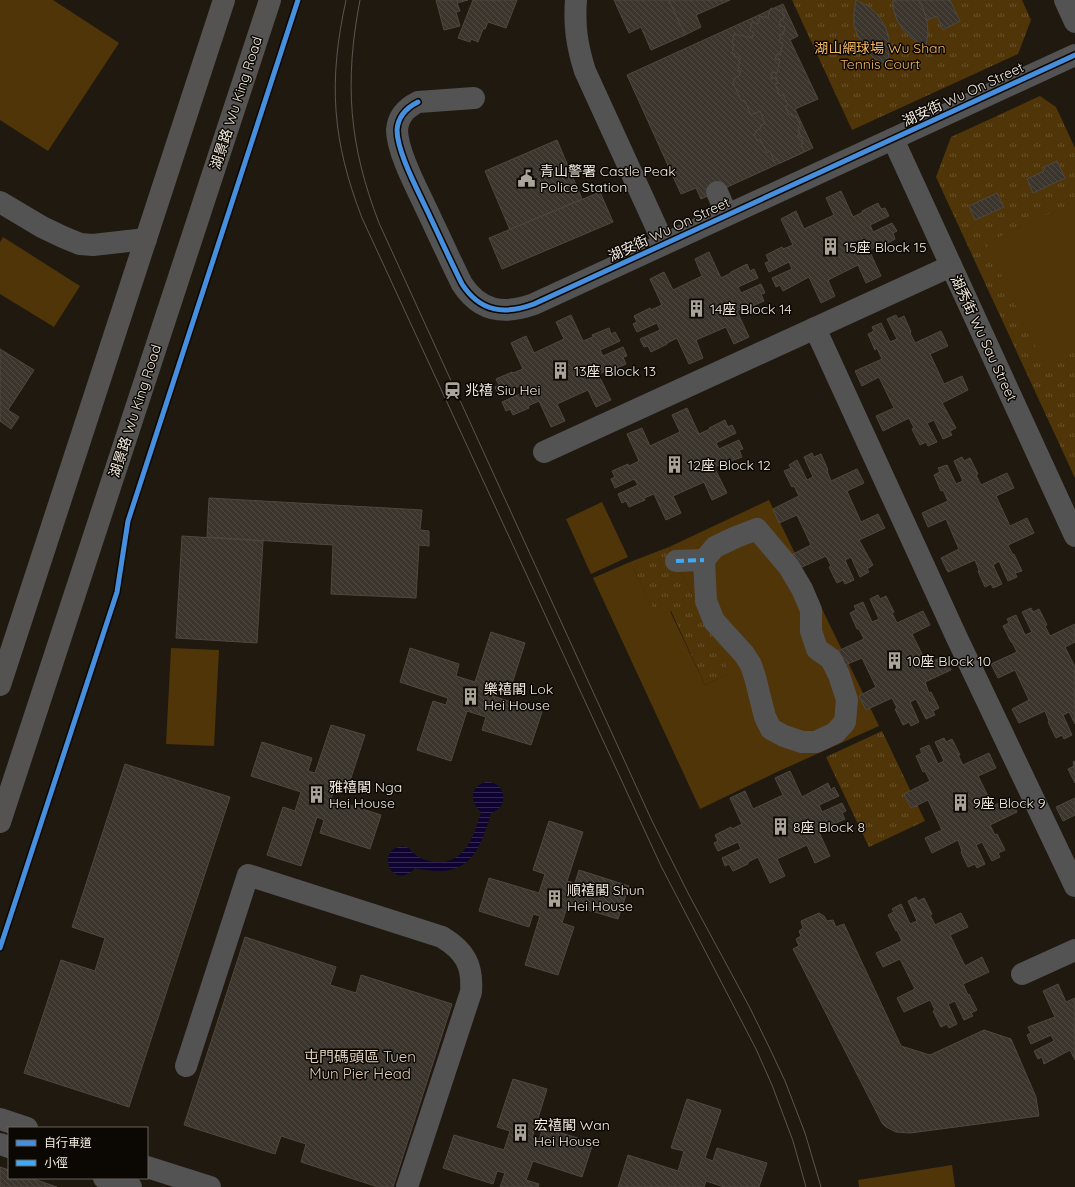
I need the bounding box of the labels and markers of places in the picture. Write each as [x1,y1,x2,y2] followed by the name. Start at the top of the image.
[540,162,676,196] place label: 青山警署 Castle Peak Police Station
[517,169,537,189] public building icon: 青山警署 Castle Peak Police Station
[821,237,841,257] building icon: 15座 Block 15
[844,238,927,256] place label: 15座 Block 15
[687,299,707,319] building icon: 14座 Block 14
[710,300,792,318] place label: 14座 Block 14
[551,361,571,381] building icon: 13座 Block 13
[574,362,656,380] place label: 13座 Block 13
[442,380,462,400] station icon: 兆禧 Siu Hei
[465,381,540,399] place label: 兆禧 Siu Hei
[665,455,685,475] building icon: 12座 Block 12
[688,456,771,474] place label: 12座 Block 12
[884,651,904,671] building icon: 10座 Block 10
[907,652,991,670] place label: 10座 Block 10
[484,680,553,714] place label: 樂禧閣 Lok Hei House
[461,687,481,707] building icon: 樂禧閣 Lok Hei House
[329,778,402,812] place label: 雅禧閣 Nga Hei House
[306,785,326,805] building icon: 雅禧閣 Nga Hei House
[950,793,970,813] building icon: 9座 Block 9
[973,794,1046,812] place label: 9座 Block 9
[770,817,790,837] building icon: 8座 Block 8
[793,818,865,836] place label: 8座 Block 8
[567,881,645,915] place label: 順禧閣 Shun Hei House
[544,888,564,908] building icon: 順禧閣 Shun Hei House
[534,1116,610,1150] place label: 宏禧閣 Wan Hei House
[511,1123,531,1143] building icon: 宏禧閣 Wan Hei House

